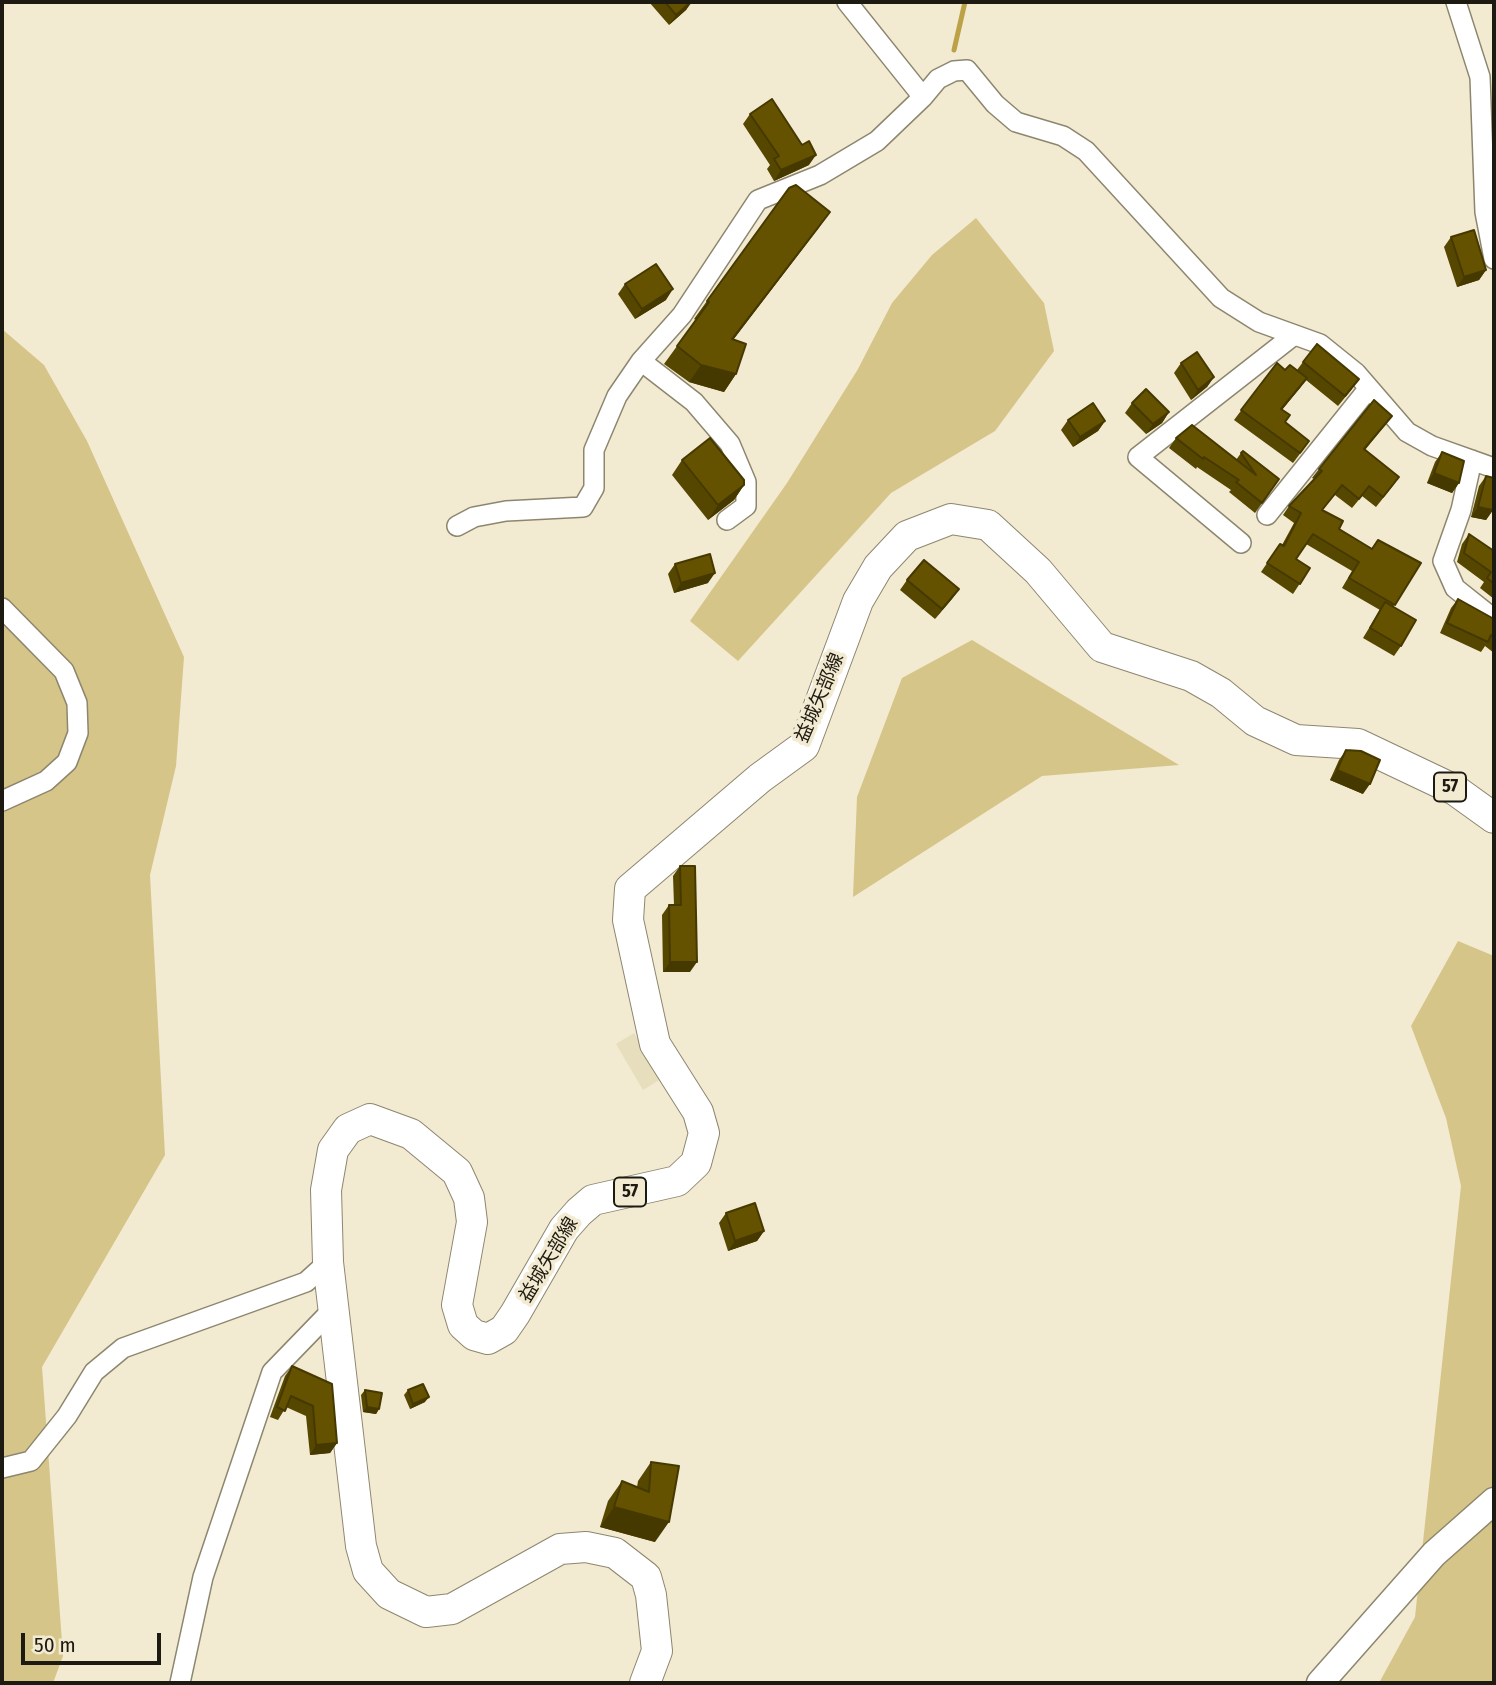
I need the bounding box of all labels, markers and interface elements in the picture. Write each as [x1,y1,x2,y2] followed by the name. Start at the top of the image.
[791,650,849,746] street label: 益城矢部線
[1434,772,1466,802] road number: 57
[614,1177,646,1206] road number: 57
[515,1213,583,1307] street label: 益城矢部線
[24,1618,164,1662] scale bar
[34,1632,76,1658] text: 50 m

